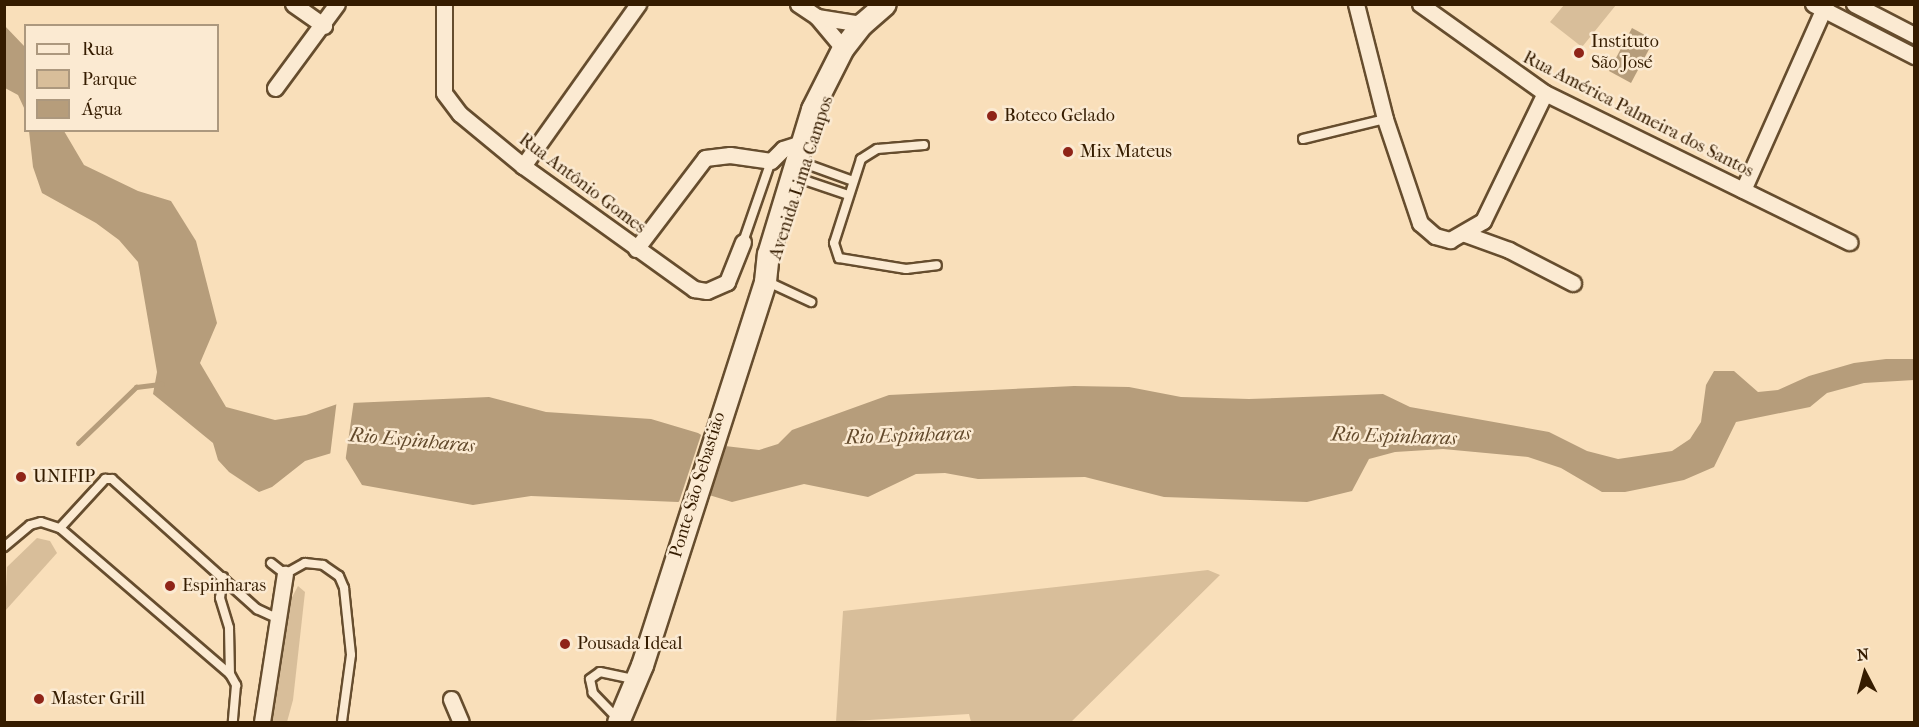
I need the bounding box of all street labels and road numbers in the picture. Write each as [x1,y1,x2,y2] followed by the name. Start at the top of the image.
[1519,47,1757,183] street label: Rua América Palmeira dos Santos
[765,93,839,263] street label: Avenida Lima Campos
[514,129,650,239] street label: Rua Antônio Gomes
[666,409,730,561] street label: Ponte São Sebastião

